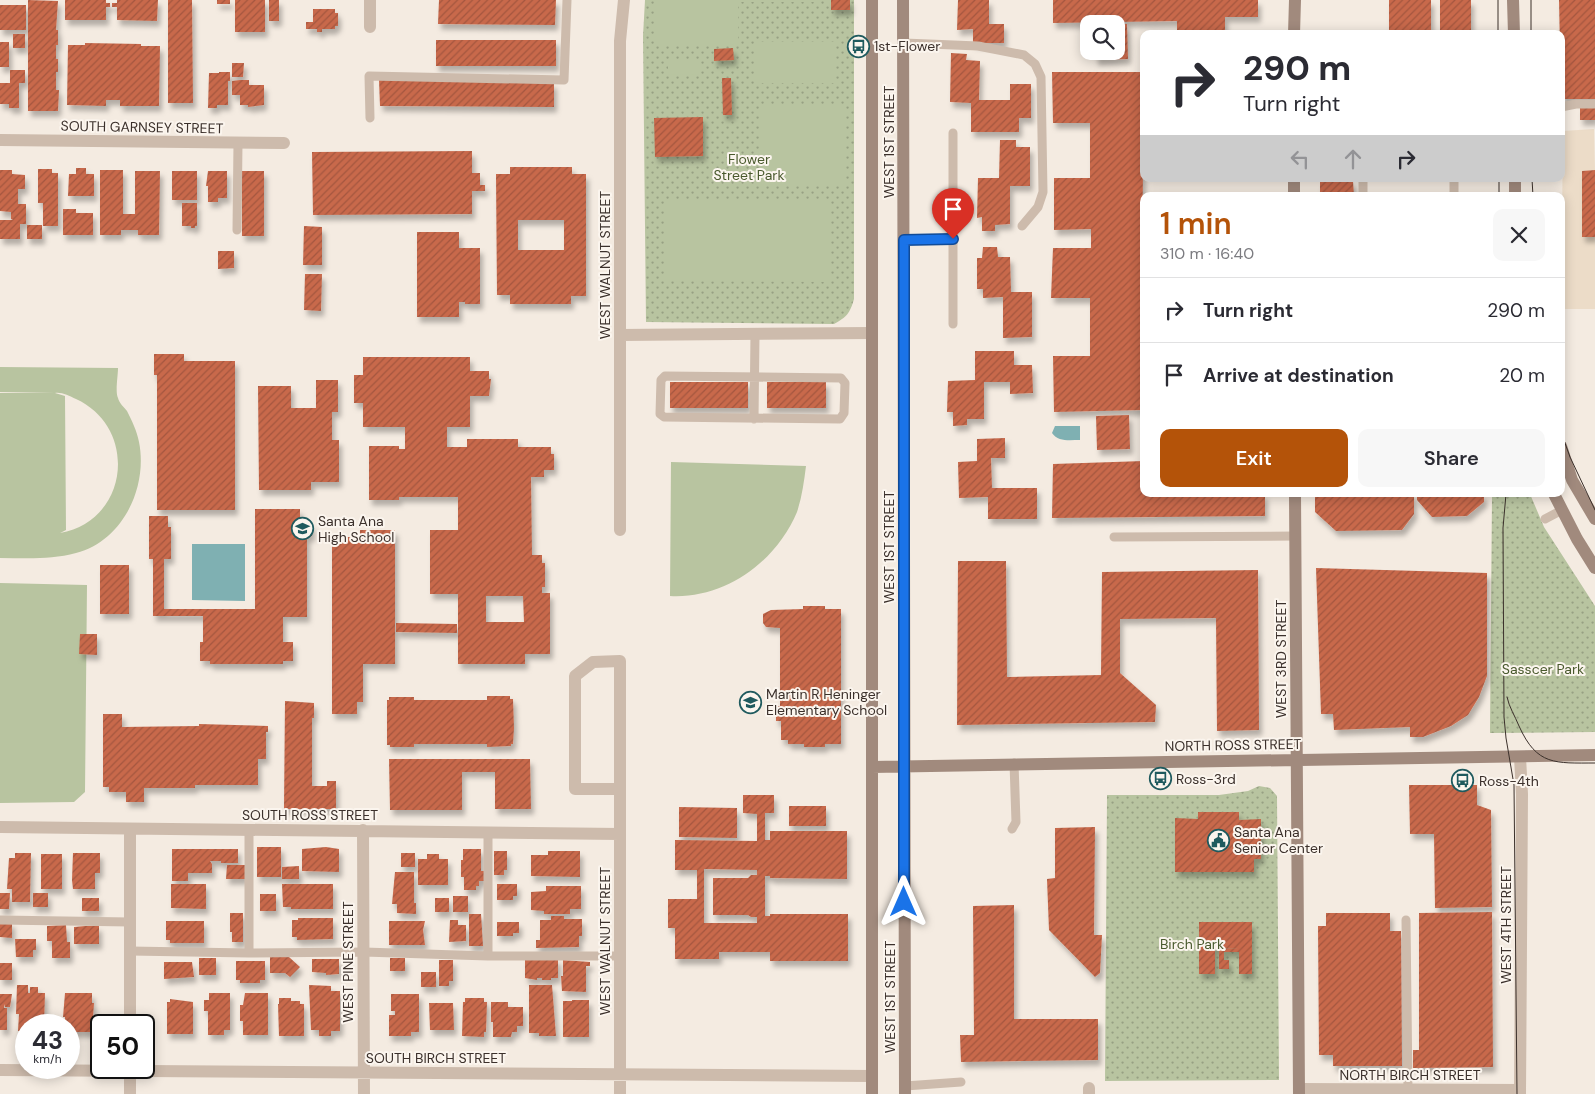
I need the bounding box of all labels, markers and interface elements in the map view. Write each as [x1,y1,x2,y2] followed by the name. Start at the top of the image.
[1080,15,1125,60] map controls
[1080,15,1125,60] button: search
[846,34,870,58] bus stop icon: 1st-Flower
[874,37,940,55] place label: 1st-Flower
[1243,45,1351,91] text: 290 m
[1160,50,1225,115] icon: right
[880,86,898,198] street label: WEST 1ST STREET
[1243,89,1340,118] text: Turn right
[60,117,224,137] street label: SOUTH GARNSEY STREET
[1286,145,1314,173] icon: left
[1339,145,1367,173] icon: ahead
[1392,145,1420,173] icon: right
[713,150,785,184] park label: Flower Street Park
[932,188,974,239] pin
[596,191,614,339] street label: WEST WALNUT STREET
[939,195,967,223] icon: arrive
[1160,204,1232,243] text: 1 min
[1493,209,1545,261] button: close
[1160,243,1254,264] text: 310 m · 16:40
[1160,296,1188,324] icon: right
[1203,298,1293,323] text: Turn right
[1487,298,1545,323] text: 290 m
[1160,361,1188,389] icon: arrive
[1203,363,1394,388] text: Arrive at destination
[1499,363,1545,388] text: 20 m
[1160,429,1348,487] button: Exit
[1358,429,1545,487] button: Share
[880,491,898,603] street label: WEST 1ST STREET
[318,512,394,546] place label: Santa Ana High School
[290,517,314,541] school or university icon: Santa Ana High School
[1272,600,1290,718] street label: WEST 3RD STREET
[1502,660,1584,678] park label: Sasscer Park
[766,685,887,719] place label: Martin R Heninger Elementary School
[738,690,762,714] school or university icon: Martin R Heninger Elementary School
[1164,735,1302,755] street label: NORTH ROSS STREET
[1148,767,1172,791] bus stop icon: Ross-3rd
[1451,769,1475,793] bus stop icon: Ross-4th
[1176,770,1236,788] place label: Ross-3rd
[1479,772,1539,790] place label: Ross-4th
[242,806,378,824] street label: SOUTH ROSS STREET
[1234,823,1323,857] place label: Santa Ana Senior Center
[1206,828,1230,852] public building icon: Santa Ana Senior Center
[1497,866,1515,984] street label: WEST 4TH STREET
[596,867,614,1015] street label: WEST WALNUT STREET
[877,875,929,927] position arrow
[339,901,357,1023] street label: WEST PINE STREET
[1160,935,1224,953] park label: Birch Park
[881,941,899,1053] street label: WEST 1ST STREET
[90,1014,155,1079] speed limit sign: 50
[32,1024,63,1057] text: 43
[366,1049,506,1067] street label: SOUTH BIRCH STREET
[33,1051,62,1067] text: km/h
[1340,1066,1481,1084] street label: NORTH BIRCH STREET

